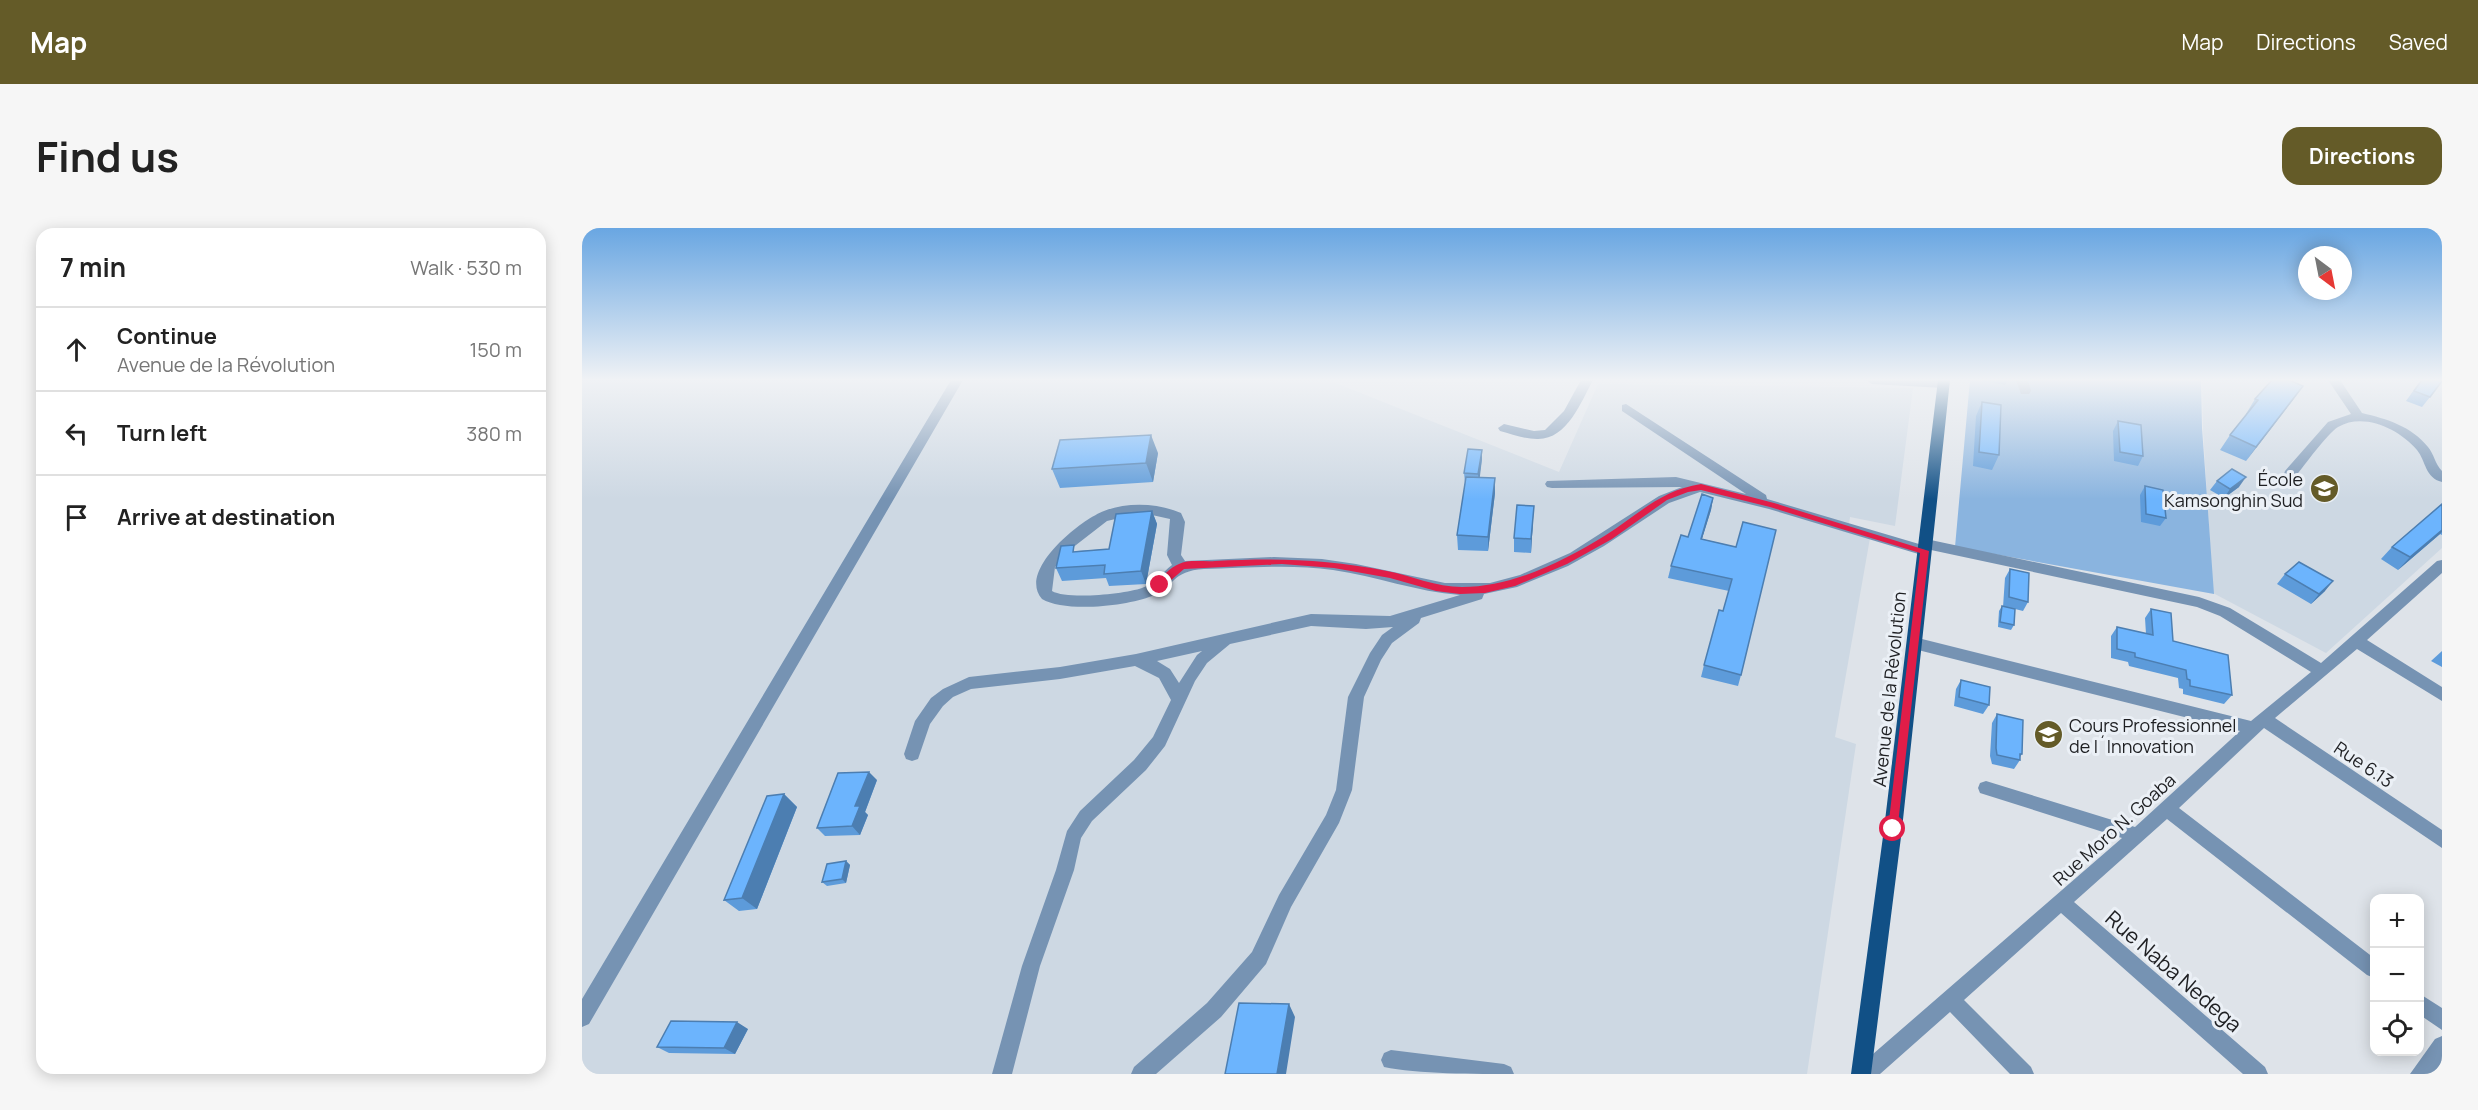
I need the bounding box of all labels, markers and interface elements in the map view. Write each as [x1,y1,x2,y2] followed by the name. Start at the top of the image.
[30,23,87,61] text: Map
[2182,28,2223,56] text: Map
[2256,28,2356,56] text: Directions
[2389,28,2448,56] text: Saved
[36,127,179,185] text: Find us
[2282,127,2442,185] button: Directions
[2298,246,2352,300] north arrow
[60,249,126,285] text: 7 min
[410,254,522,281] text: Walk · 530 m
[117,321,217,351] text: Continue
[60,333,93,366] icon: ahead
[469,336,522,363] text: 150 m
[117,351,335,378] text: Avenue de la Révolution
[60,417,93,450] icon: left
[117,418,207,448] text: Turn left
[466,420,522,447] text: 380 m
[2164,467,2303,512] place label: École Kamsonghin Sud
[2308,473,2340,505] school or university icon: École Kamsonghin Sud
[60,501,93,534] icon: arrive
[117,502,335,532] text: Arrive at destination
[1146,571,1172,597] route end
[1867,590,1911,788] street label: Avenue de la Révolution
[2069,713,2237,758] place label: Cours Professionnel de l´Innovation
[2032,719,2064,751] school or university icon: Cours Professionnel de l´Innovation
[2330,735,2398,793] street label: Rue 6.13
[2048,768,2180,890] street label: Rue Moro N. Goaba
[1879,815,1905,841] route start
[2370,894,2424,1056] map controls
[2370,894,2424,948] button: +
[2100,904,2248,1038] street label: Rue Naba Nedega
[2370,948,2424,1002] button: −
[2370,1002,2424,1056] button: locate

